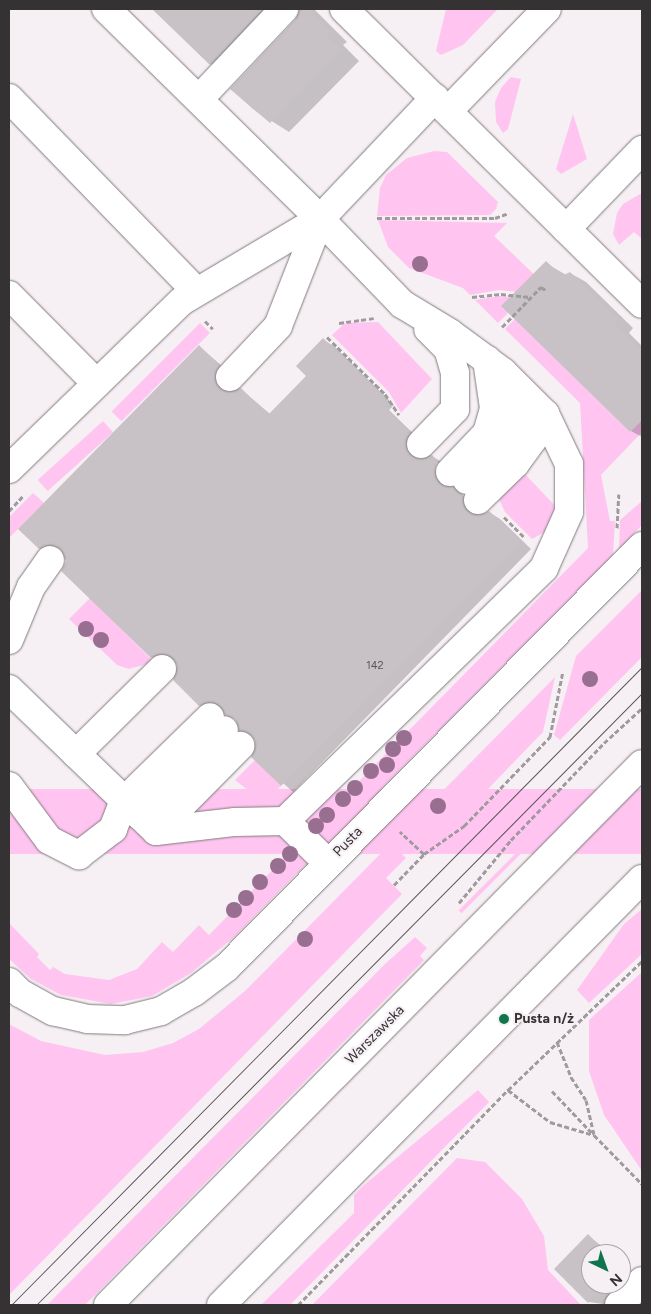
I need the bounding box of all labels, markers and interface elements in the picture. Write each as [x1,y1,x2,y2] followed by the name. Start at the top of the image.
[366,659,384,673] house number: 142
[330,824,366,860] street label: Pusta
[342,1002,408,1068] street label: Warszawska
[514,1011,574,1027] place label: Pusta n/ż
[498,1013,510,1025] marker: Pusta n/ż
[581,1244,631,1294] north arrow
[606,1270,625,1290] text: N

